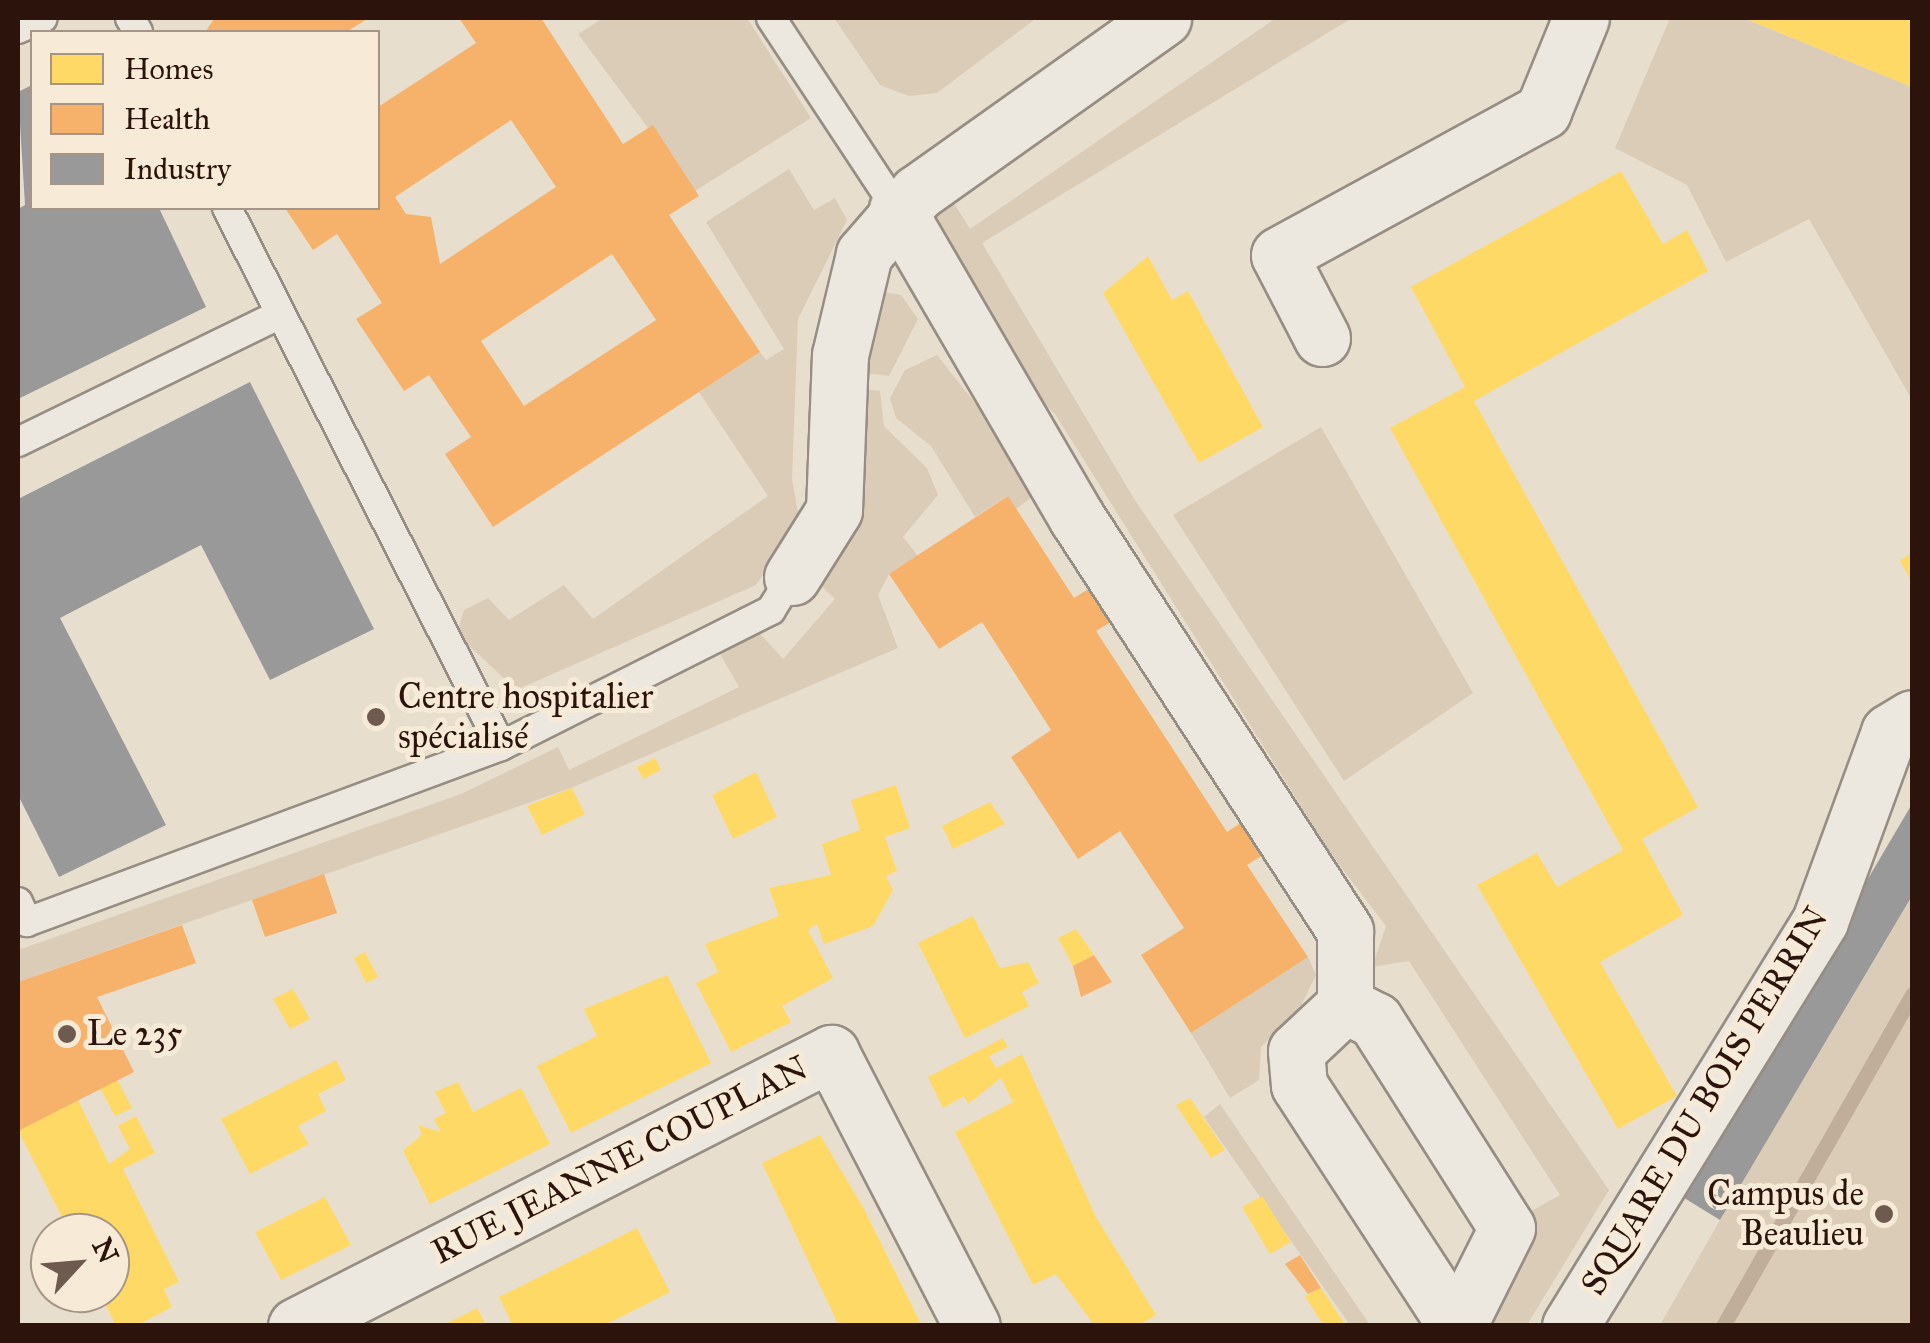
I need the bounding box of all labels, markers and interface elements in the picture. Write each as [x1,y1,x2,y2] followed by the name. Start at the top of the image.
[30,30,380,210] legend
[124,51,213,87] text: Homes
[124,101,210,137] text: Health
[124,151,231,187] text: Industry
[398,676,653,758] place label: Centre hospitalier spécialisé
[363,704,389,730] marker: Centre hospitalier spécialisé
[1572,899,1838,1303] street label: SQUARE DU BOIS PERRIN
[87,1013,182,1055] place label: Le 235
[56,1023,78,1045] marker: Le 235
[425,1047,815,1273] street label: RUE JEANNE COUPLAN
[1707,1173,1864,1255] place label: Campus de Beaulieu
[1873,1203,1895,1225] marker: Campus de Beaulieu
[30,1213,130,1313] north arrow
[85,1232,127,1269] text: N

